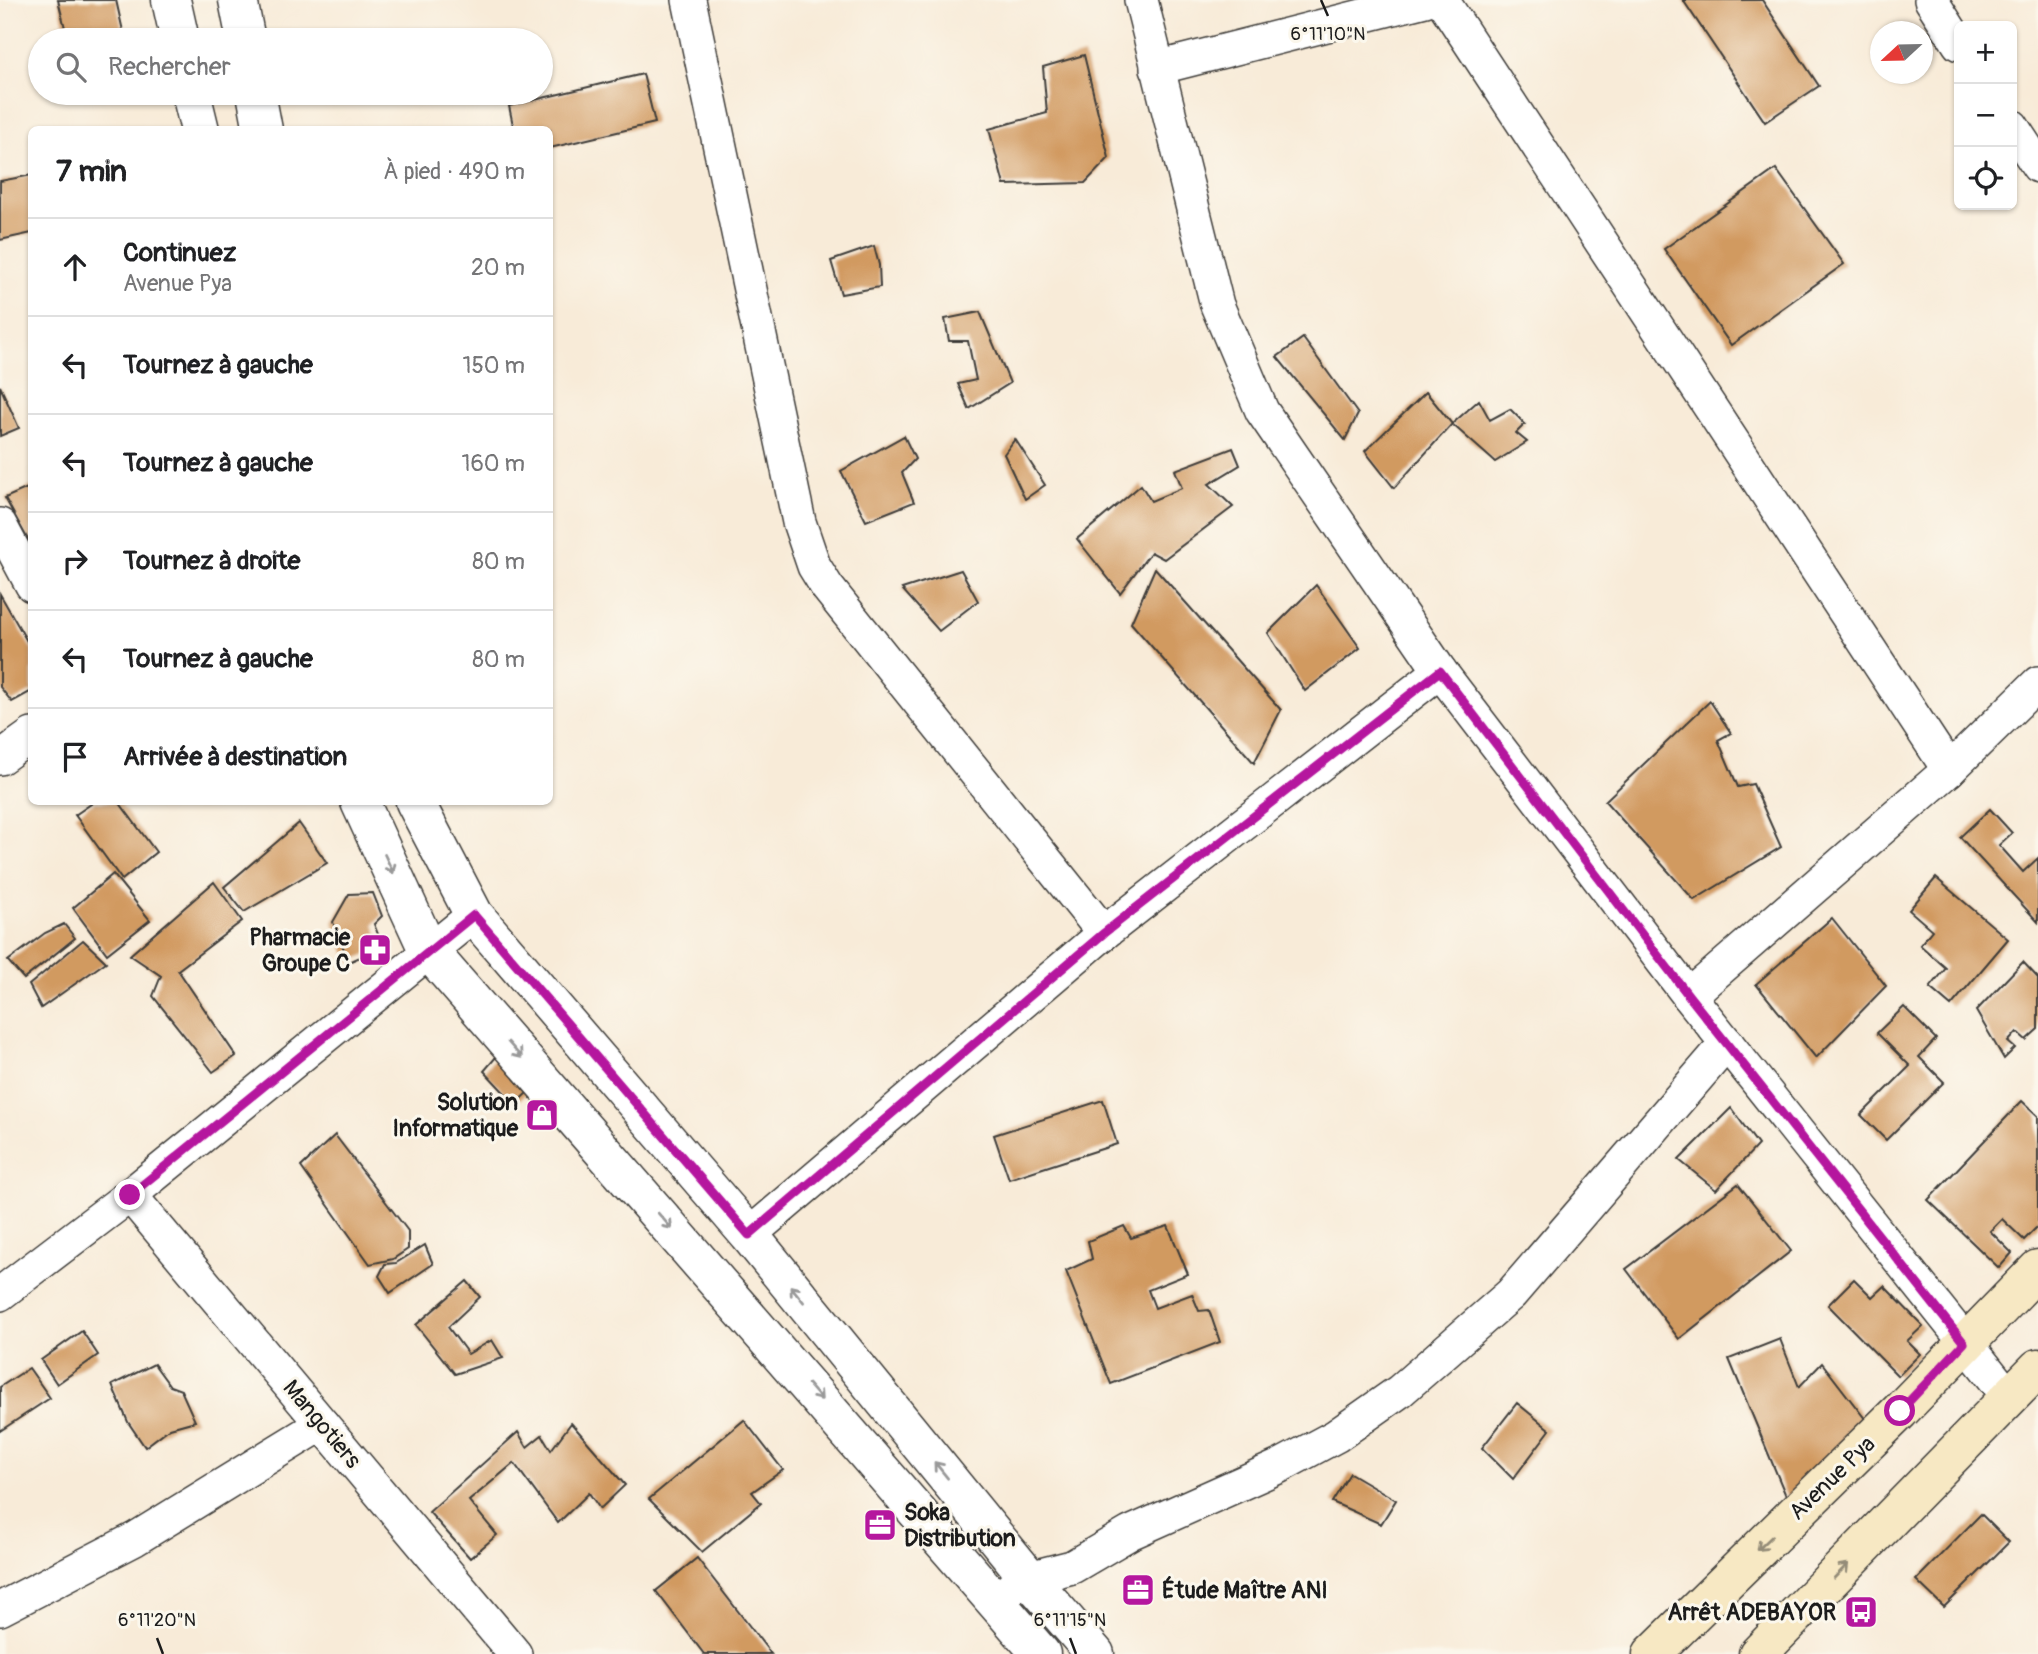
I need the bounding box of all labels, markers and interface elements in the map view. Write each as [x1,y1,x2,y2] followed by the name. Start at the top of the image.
[1870,21,1933,84] north arrow
[1954,21,2017,210] map controls
[1954,21,2017,84] button: +
[1291,23,1365,46] text: 6°11'10"N
[28,28,553,105] search box
[52,48,90,86] icon: search
[108,51,231,83] text: Rechercher
[1954,84,2017,147] button: −
[1954,147,2017,210] button: locate
[56,153,127,190] text: 7 min
[383,157,525,186] text: À pied · 490 m
[123,237,236,269] text: Continuez
[56,248,94,286] icon: ahead
[471,253,525,282] text: 20 m
[123,269,232,298] text: Avenue Pya
[56,346,94,384] icon: left
[123,349,313,381] text: Tournez à gauche
[462,351,525,380] text: 150 m
[56,444,94,482] icon: left
[123,447,313,479] text: Tournez à gauche
[461,449,525,478] text: 160 m
[56,542,94,580] icon: right
[123,545,300,577] text: Tournez à droite
[472,547,525,576] text: 80 m
[56,640,94,678] icon: left
[123,643,313,675] text: Tournez à gauche
[472,645,525,674] text: 80 m
[56,738,94,776] icon: arrive
[123,741,347,773] text: Arrivée à destination
[383,852,396,874] one-way arrow
[249,923,351,978] place label: Pharmacie Groupe C
[356,931,394,969] pharmacy icon: Pharmacie Groupe C
[507,1040,523,1058] one-way arrow
[393,1088,519,1143] place label: Solution Informatique
[523,1096,561,1134] shop icon: Solution Informatique
[114,1179,145,1210] route end
[657,1212,673,1230] one-way arrow
[790,1285,806,1303] one-way arrow
[277,1374,367,1474] street label: Mangotiers
[807,1383,823,1401] one-way arrow
[1884,1395,1915,1426] route start
[1783,1430,1881,1526] street label: Avenue Pya
[934,1462,949,1480] one-way arrow
[904,1498,1016,1553] place label: Soka Distribution
[861,1506,899,1544] office icon: Soka Distribution
[1757,1535,1774,1552] one-way arrow
[1832,1563,1849,1580] one-way arrow
[1119,1571,1157,1609] office icon: Étude Maître ANI
[1162,1576,1328,1605] place label: Étude Maître ANI
[1842,1593,1880,1631] bus stop icon: Arrêt ADEBAYOR
[1668,1598,1836,1627] place label: Arrêt ADEBAYOR
[118,1609,196,1632] text: 6°11'20"N
[1034,1609,1106,1632] text: 6°11'15"N

